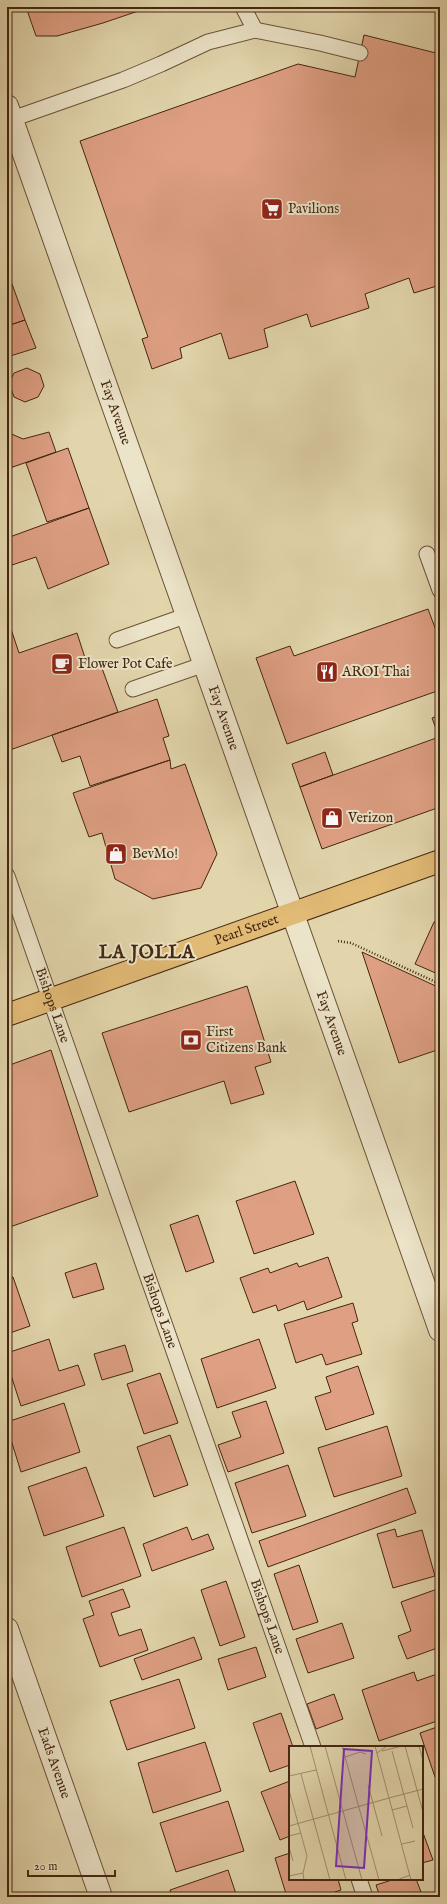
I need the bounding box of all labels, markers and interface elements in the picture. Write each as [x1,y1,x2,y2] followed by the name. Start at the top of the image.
[259,196,285,222] supermarket icon: Pavilions
[288,200,339,218] place label: Pavilions
[96,378,135,448] street label: Fay Avenue
[49,651,75,677] cafe icon: Flower Pot Cafe
[78,655,173,673] place label: Flower Pot Cafe
[314,659,340,685] restaurant icon: AROI Thai
[341,663,410,681] place label: AROI Thai
[204,683,243,753] street label: Fay Avenue
[319,805,345,831] shop icon: Verizon
[347,809,394,827] place label: Verizon
[103,841,129,867] shop icon: BevMo!
[132,845,178,863] place label: BevMo!
[212,910,281,950] street label: Pearl Street
[99,942,195,965] district label: LA JOLLA
[31,965,74,1046] street label: Bishops Lane
[312,989,351,1059] street label: Fay Avenue
[206,1023,287,1057] place label: First Citizens Bank
[178,1027,204,1053] bank icon: First Citizens Bank
[138,1271,181,1351] street label: Bishops Lane
[246,1577,289,1657] street label: Bishops Lane
[33,1725,75,1801] street label: Eads Avenue
[289,1746,423,1880] inset map
[28,1852,115,1878] scale bar
[34,1859,57,1874] text: 20 m

